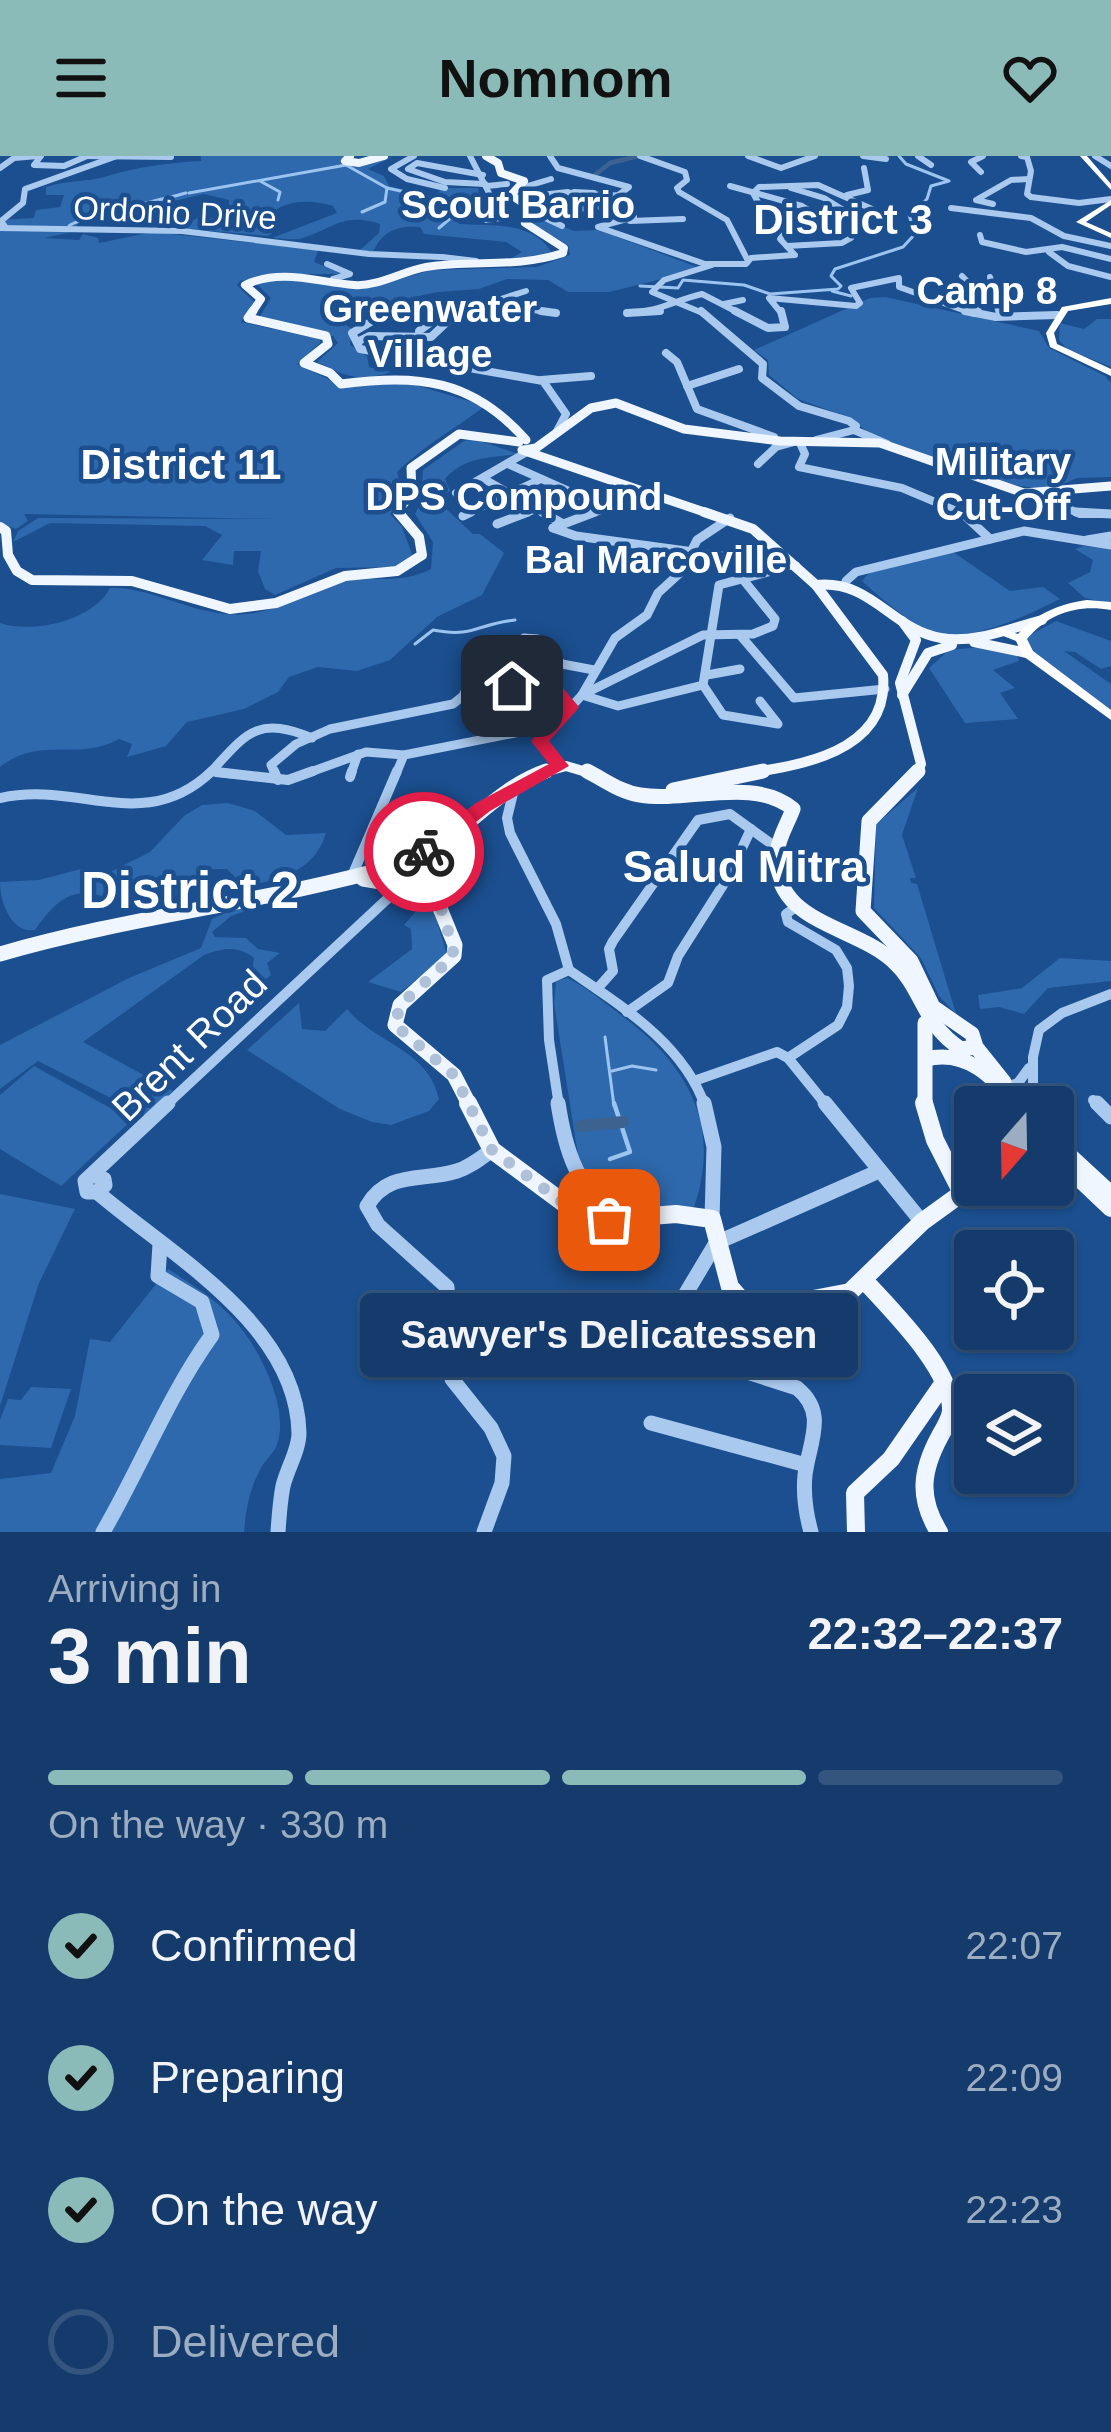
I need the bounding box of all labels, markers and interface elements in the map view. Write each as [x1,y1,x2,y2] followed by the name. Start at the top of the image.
[48,45,114,111] icon: menu
[997,45,1063,111] icon: heart
[439,48,672,108] text: Nomnom
[401,183,635,226] district label: Scout Barrio
[72,189,278,236] street label: Ordonio Drive
[753,196,933,243] district label: District 3
[917,269,1057,312] district label: Camp 8
[323,287,537,375] district label: Greenwater Village
[935,440,1072,528] district label: Military Cut-Off
[81,441,281,488] district label: District 11
[366,475,662,518] district label: DPS Compound
[525,538,787,581] district label: Bal Marcoville
[461,635,563,737] pin
[479,653,545,719] icon: home
[364,792,484,912] courier
[391,819,457,885] icon: bike
[623,841,866,892] district label: Salud Mitra
[81,862,299,919] district label: District 2
[103,961,275,1129] street label: Brent Road
[954,1086,1074,1206] north arrow
[954,1086,1074,1494] map controls
[558,1169,660,1271] pin
[576,1187,642,1253] icon: bag
[954,1230,1074,1350] button: locate
[360,1292,858,1376] callout: Sawyer's Delicatessen
[401,1313,817,1356] text: Sawyer's Delicatessen
[954,1374,1074,1494] button: layers
[48,1567,221,1610] text: Arriving in
[808,1608,1063,1659] text: 22:32–22:37
[48,1612,252,1700] text: 3 min
[48,1803,388,1846] text: On the way · 330 m
[48,1913,114,1979] icon: check
[150,1920,358,1971] text: Confirmed
[965,1924,1063,1967] text: 22:07
[48,2045,114,2111] icon: check
[150,2052,345,2103] text: Preparing
[965,2056,1063,2099] text: 22:09
[48,2177,114,2243] icon: check
[150,2184,378,2235] text: On the way
[965,2188,1063,2231] text: 22:23
[150,2316,340,2367] text: Delivered

